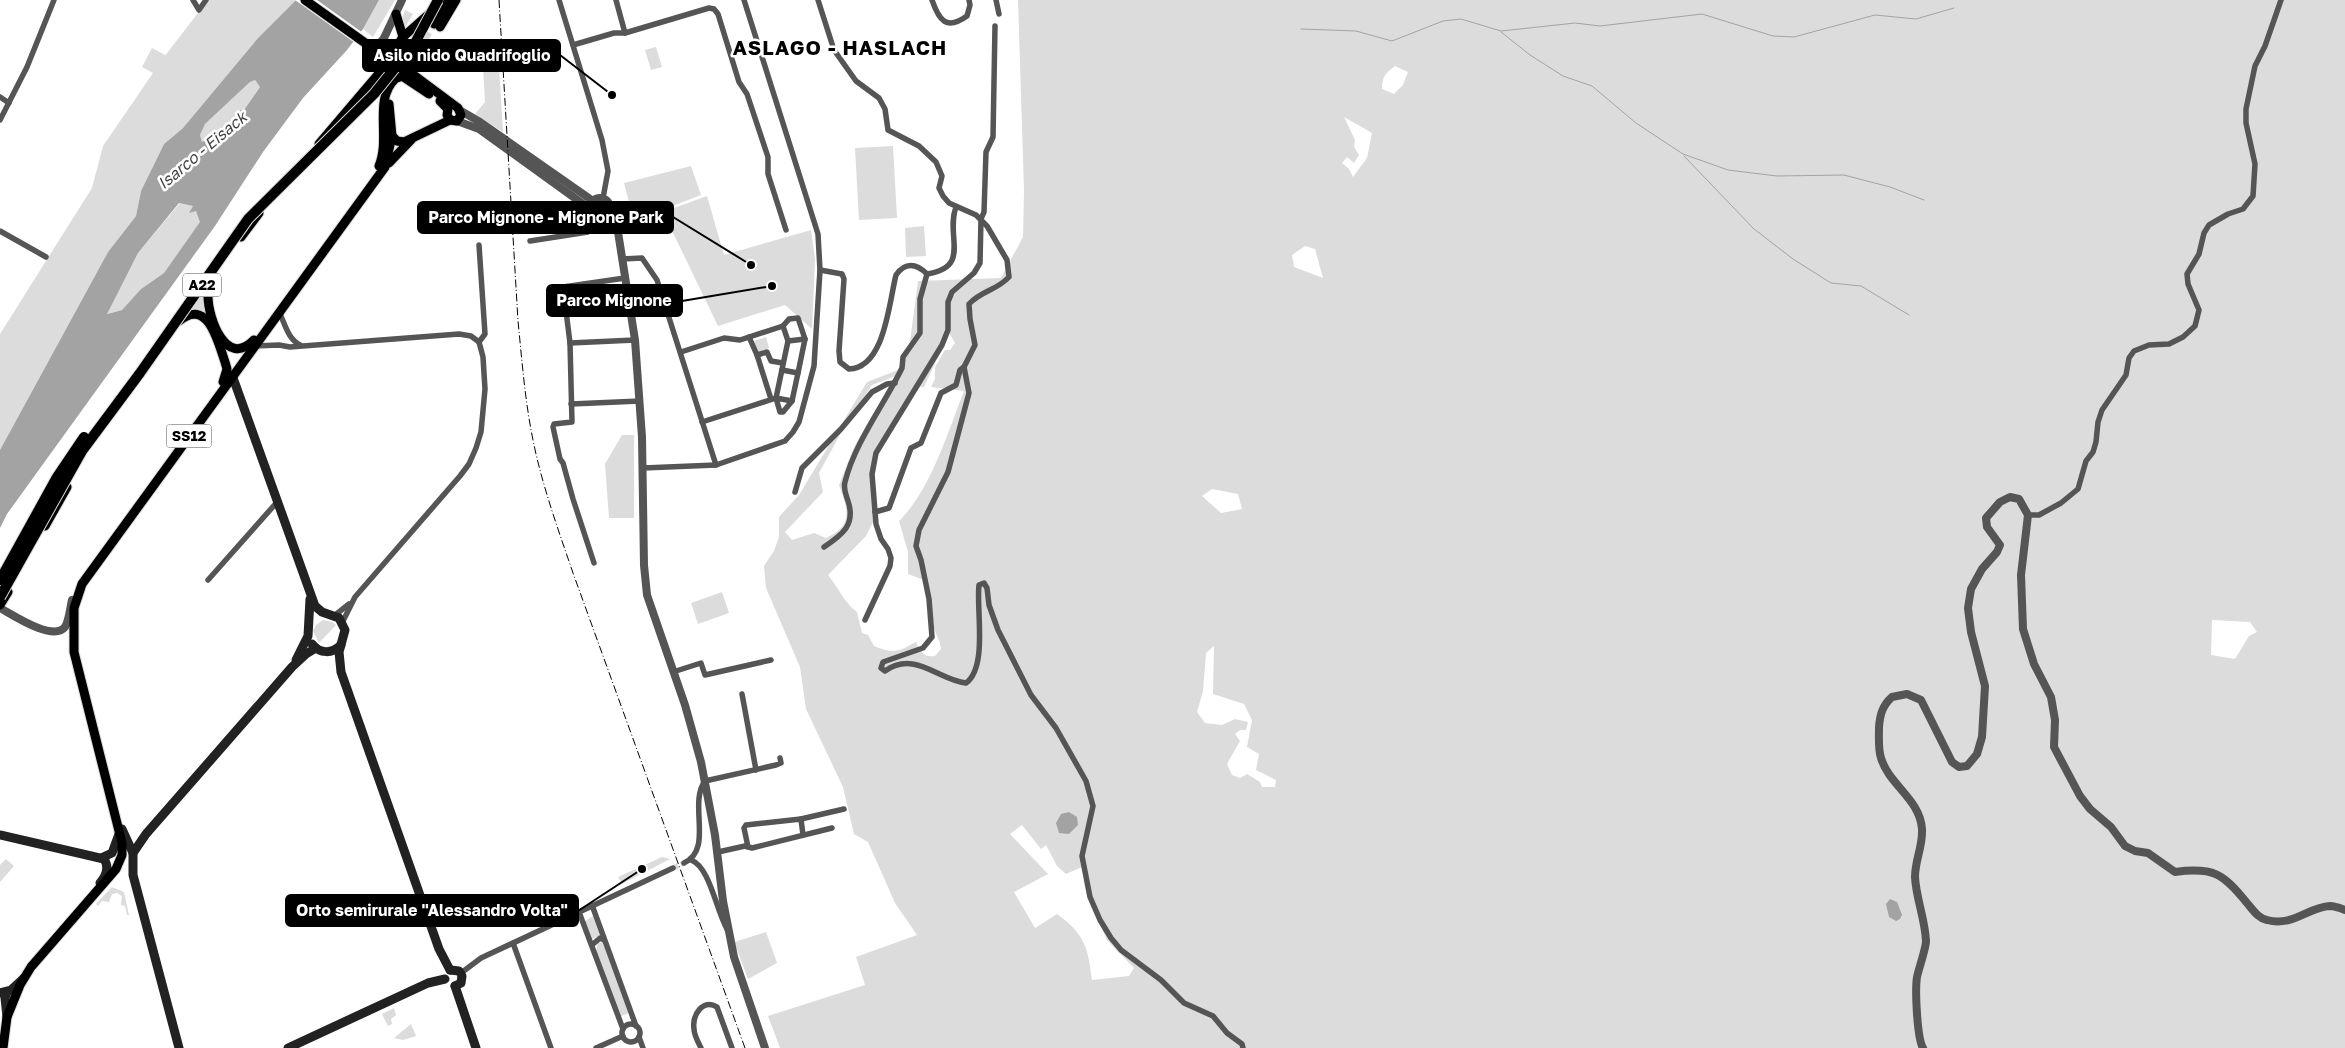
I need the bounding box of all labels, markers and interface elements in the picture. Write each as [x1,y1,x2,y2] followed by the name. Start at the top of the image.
[733,35,947,59] district label: ASLAGO - HASLACH
[363,40,560,71] callout: Asilo nido Quadrifoglio
[373,45,551,65] text: Asilo nido Quadrifoglio
[153,106,252,193] water label: Isarco - Eisack
[418,202,673,233] callout: Parco Mignone - Mignone Park
[428,207,665,227] text: Parco Mignone - Mignone Park
[183,274,221,296] road number: A22
[547,285,682,316] callout: Parco Mignone
[556,290,672,310] text: Parco Mignone
[166,424,212,448] road number: SS12
[286,895,578,926] callout: Orto semirurale "Alessandro Volta"
[296,900,568,920] text: Orto semirurale "Alessandro Volta"

